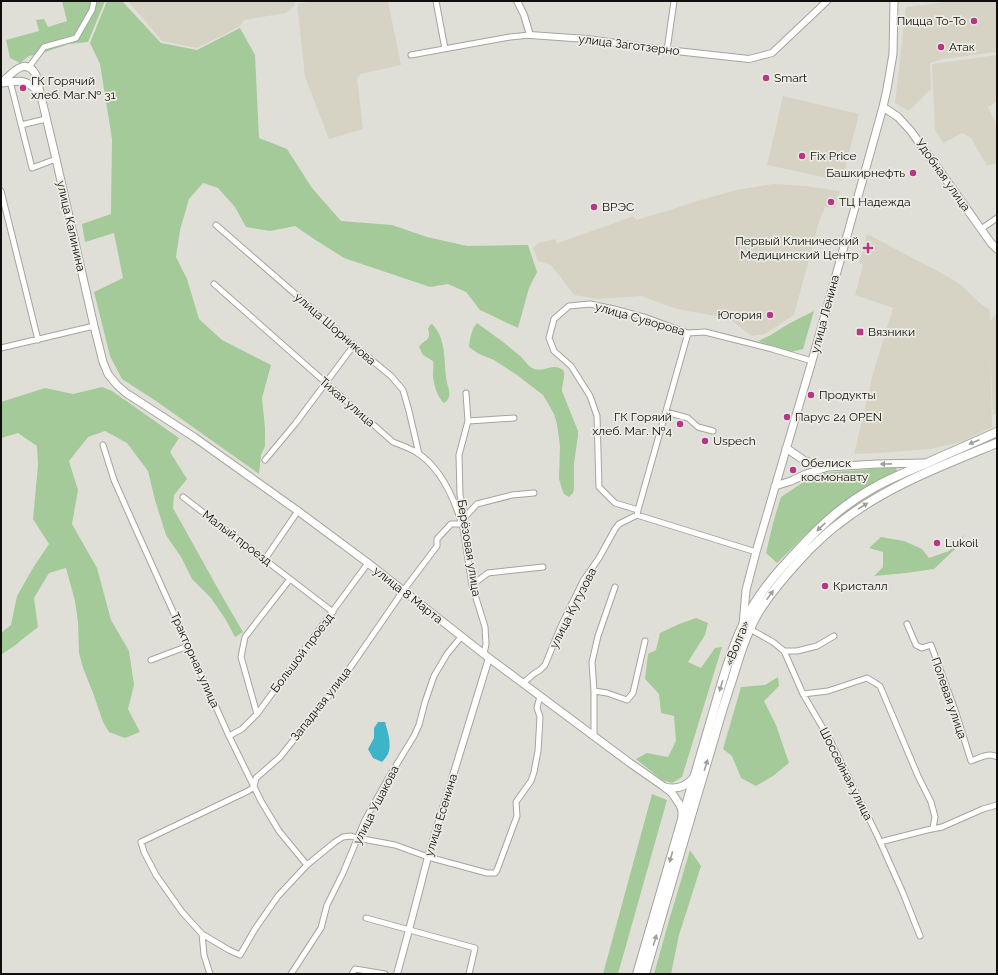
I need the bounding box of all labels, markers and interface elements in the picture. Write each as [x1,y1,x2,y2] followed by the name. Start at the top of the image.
[897,14,966,28] place label: Пицца То-То
[969,16,979,26] marker: Пицца То-То
[578,32,680,58] street label: улица Заготзерно
[949,40,975,54] place label: Атак
[936,42,946,52] marker: Атак
[774,71,807,85] place label: Smart
[761,73,771,83] marker: Smart
[31,74,116,102] place label: ГК Горячий хлеб. Маг.№ 31
[18,83,28,93] marker: ГК Горячий хлеб. Маг.№ 31
[913,136,973,214] street label: Удобная улица
[810,149,857,163] place label: Fix Price
[797,151,807,161] marker: Fix Price
[826,166,905,180] place label: Башкирнефть
[908,168,918,178] marker: Башкирнефть
[54,179,88,273] street label: улица Калинина
[839,195,911,209] place label: ТЦ Надежда
[826,197,836,207] marker: ТЦ Надежда
[602,200,634,214] place label: ВРЭС
[589,202,599,212] marker: ВРЭС
[735,234,859,262] place label: Первый Клинический Медицинский Центр
[862,242,874,254] marker: Первый Клинический Медицинский Центр
[808,273,842,355] street label: улица Ленина
[292,290,378,368] street label: улица Шорникова
[593,299,687,339] street label: улица Суворова
[718,308,762,322] place label: Югория
[765,310,775,320] marker: Югория
[868,325,915,339] place label: Вязники
[855,327,865,337] marker: Вязники
[316,374,378,430] street label: Тихая улица
[819,388,876,402] place label: Продукты
[806,390,816,400] marker: Продукты
[592,410,672,438] place label: ГК Горяий хлеб. Маг. №4
[795,410,882,424] place label: Парус 24 OPEN
[782,412,792,422] marker: Парус 24 OPEN
[675,419,685,429] marker: ГК Горяий хлеб. Маг. №4
[713,434,756,448] place label: Uspech
[700,436,710,446] marker: Uspech
[968,439,979,445] one-way arrow
[801,456,869,484] place label: Обелиск космонавту
[879,461,892,467] one-way arrow
[788,465,798,475] marker: Обелиск космонавту
[454,499,484,597] street label: Берёзовая улица
[858,502,868,510] one-way arrow
[200,507,274,569] street label: Малый проезд
[816,522,825,531] one-way arrow
[945,536,979,550] place label: Lukoil
[932,538,942,548] marker: Lukoil
[371,564,445,626] street label: улица 8 Марта
[547,565,599,651] street label: улица Кутузова
[833,579,888,593] place label: Кристалл
[820,581,830,591] marker: Кристалл
[765,590,774,601] one-way arrow
[168,610,222,710] street label: Тракторная улица
[268,611,336,695] street label: Большой проезд
[722,618,752,667] street label: «Волга»
[928,655,970,741] street label: Полевая улица
[288,664,354,744] street label: Западная улица
[718,680,724,692] one-way arrow
[817,725,875,823] street label: Шоссейная улица
[703,758,709,770] one-way arrow
[350,763,402,847] street label: улица Ушакова
[422,772,460,858] street label: улица Есенина
[668,851,674,863] one-way arrow
[652,933,658,945] one-way arrow

